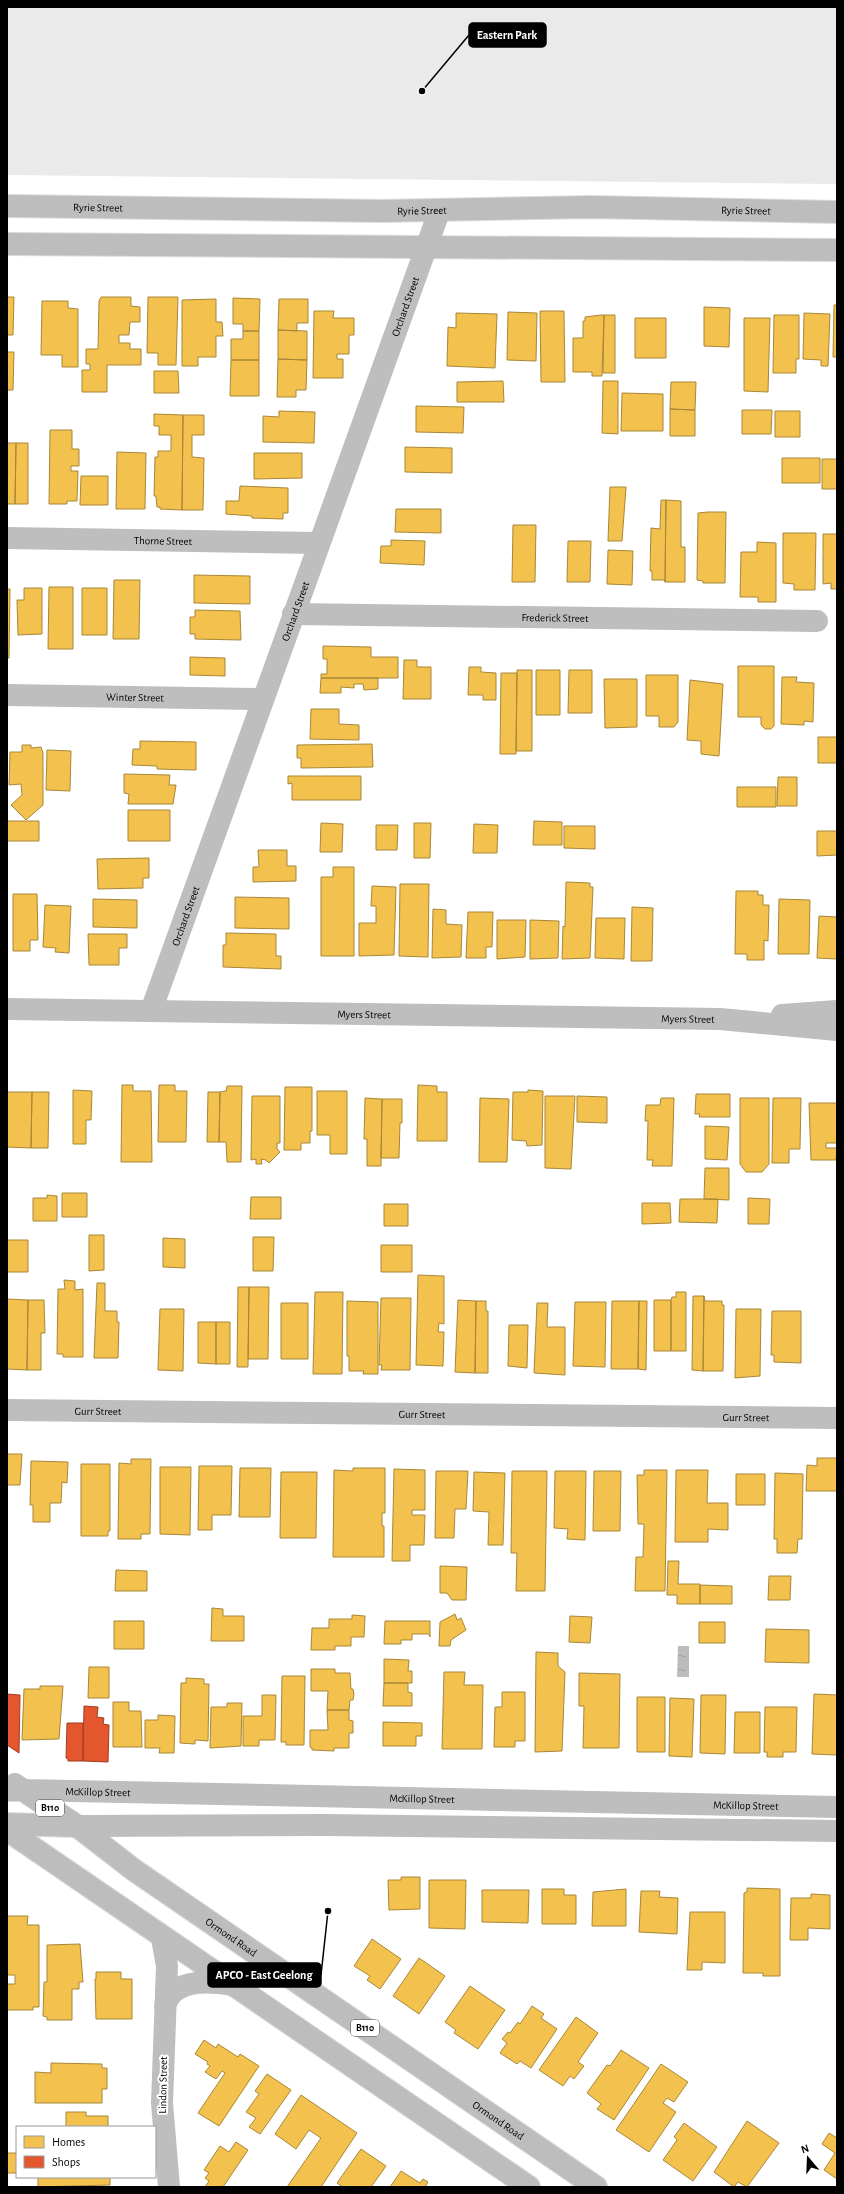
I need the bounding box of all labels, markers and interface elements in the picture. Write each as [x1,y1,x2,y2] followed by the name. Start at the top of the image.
[469,23,546,47] callout: Eastern Park
[477,29,537,41] text: Eastern Park
[73,201,123,213] street label: Ryrie Street
[397,204,447,216] street label: Ryrie Street
[721,204,771,216] street label: Ryrie Street
[389,275,421,338] street label: Orchard Street
[134,535,193,546] street label: Thorne Street
[279,579,311,642] street label: Orchard Street
[521,612,589,623] street label: Frederick Street
[106,691,165,703] street label: Winter Street
[169,884,201,947] street label: Orchard Street
[337,1008,391,1020] street label: Myers Street
[661,1013,715,1024] street label: Myers Street
[75,1405,122,1417] street label: Gurr Street
[399,1408,446,1420] street label: Gurr Street
[723,1411,770,1423] street label: Gurr Street
[65,1785,131,1798] street label: McKillop Street
[389,1792,455,1805] street label: McKillop Street
[713,1799,779,1811] street label: McKillop Street
[36,1800,64,1816] road number: B110
[204,1915,259,1958] street label: Ormond Road
[208,1963,321,1987] callout: APCO - East Geelong
[216,1969,313,1981] text: APCO - East Geelong
[351,2020,379,2036] road number: B110
[157,2056,169,2114] street label: Lindon Street
[471,2099,527,2142] street label: Ormond Road
[16,2126,156,2178] legend
[52,2136,85,2148] text: Homes
[788,2138,828,2178] north arrow
[799,2143,810,2155] text: N
[52,2156,80,2168] text: Shops

